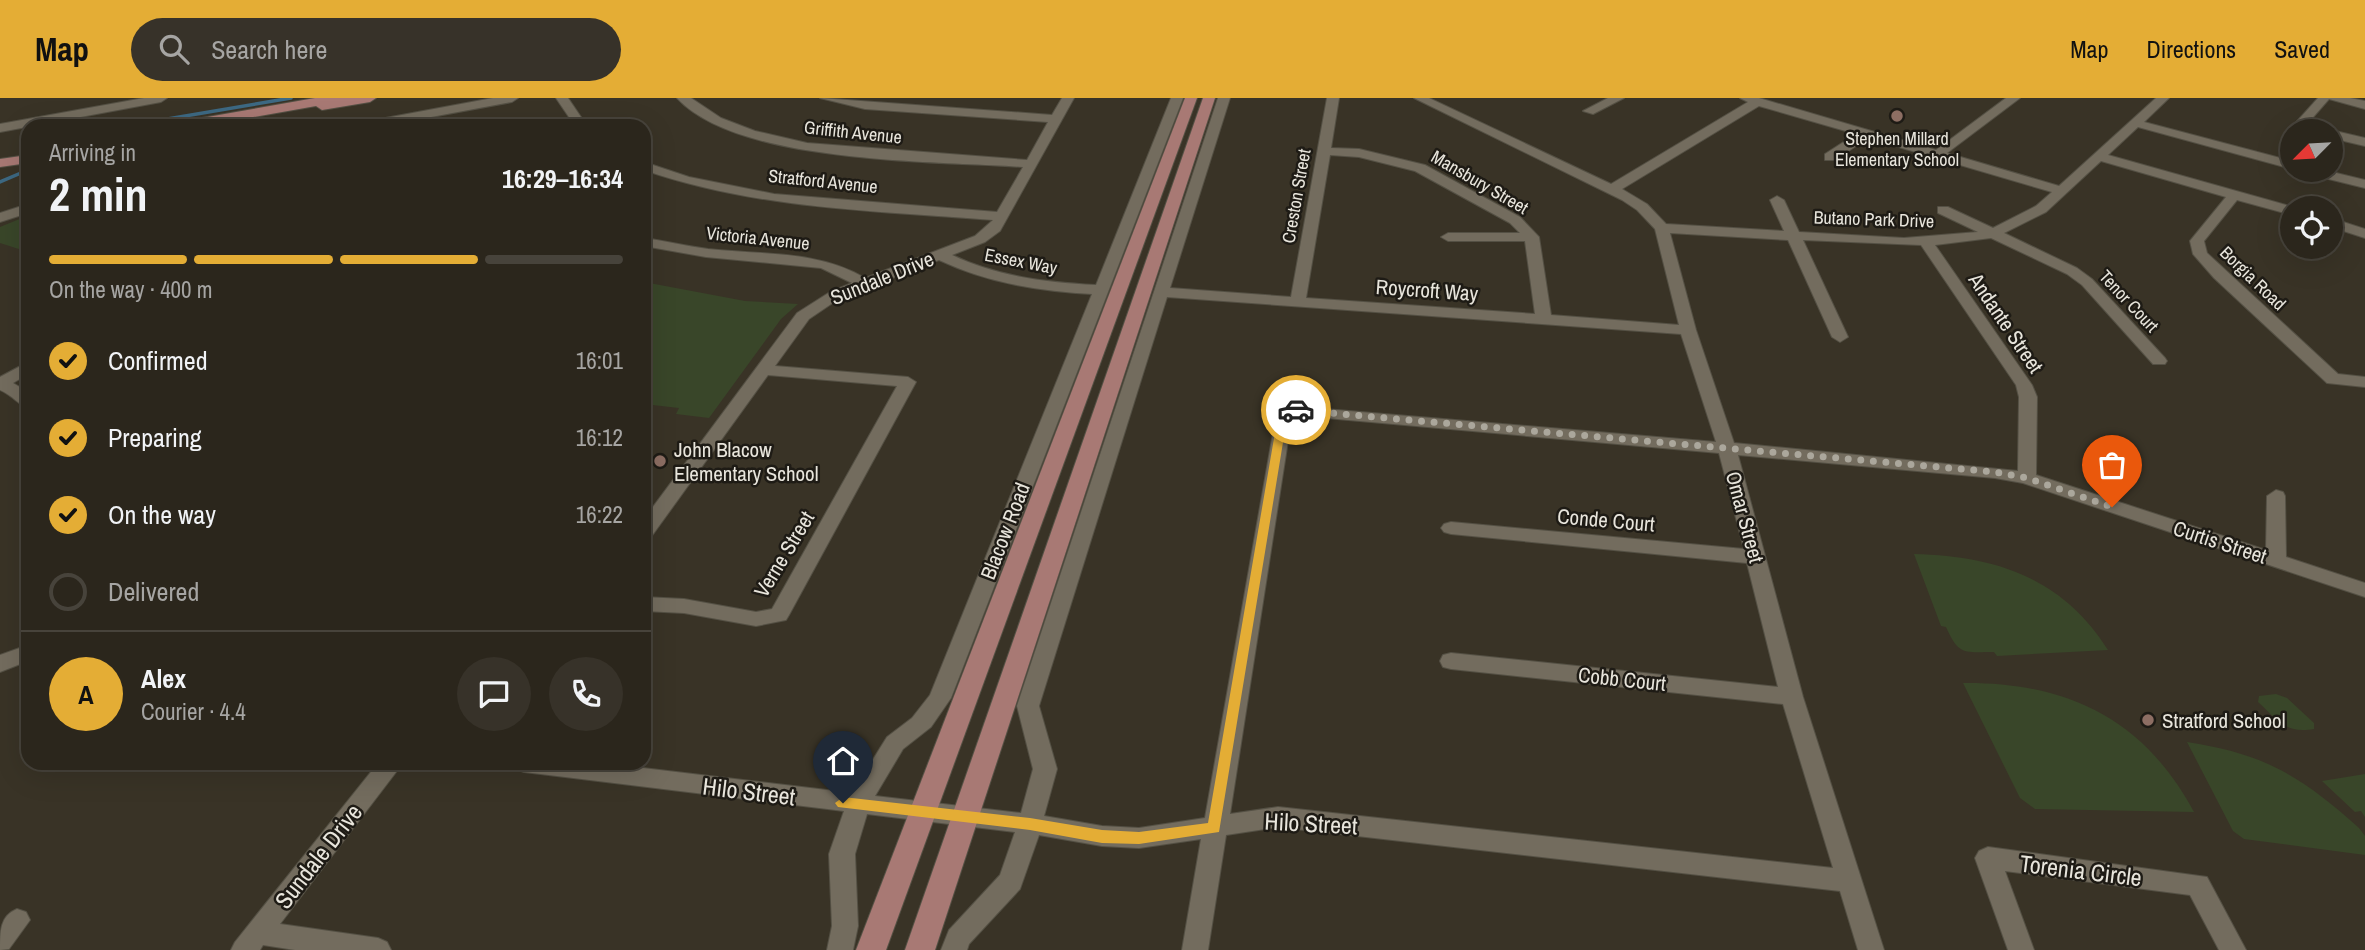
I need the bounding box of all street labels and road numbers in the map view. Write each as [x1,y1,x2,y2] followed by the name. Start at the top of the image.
[803,114,903,150] street label: Griffith Avenue
[1427,144,1533,220] street label: Mansbury Street
[1275,147,1317,245] street label: Creston Street
[767,163,879,199] street label: Stratford Avenue
[1813,204,1935,234] street label: Butano Park Drive
[705,220,811,256] street label: Victoria Avenue
[2215,240,2291,316] street label: Borgia Road
[983,242,1060,280] street label: Essex Way
[826,244,938,312] street label: Sundale Drive
[2094,264,2164,338] street label: Tenor Court
[1961,266,2050,379] street label: Andante Street
[1375,272,1480,308] street label: Roycroft Way
[1719,468,1771,566] street label: Omar Street
[973,478,1037,584] street label: Blacow Road
[1556,501,1656,539] street label: Conde Court
[747,505,821,603] street label: Verne Street
[2170,513,2271,571] street label: Curtis Street
[1577,660,1668,698] street label: Cobb Court
[701,769,798,813] street label: Hilo Street
[267,797,369,915] street label: Sundale Drive
[1264,805,1359,841] street label: Hilo Street
[2018,847,2144,893] street label: Torenia Circle

